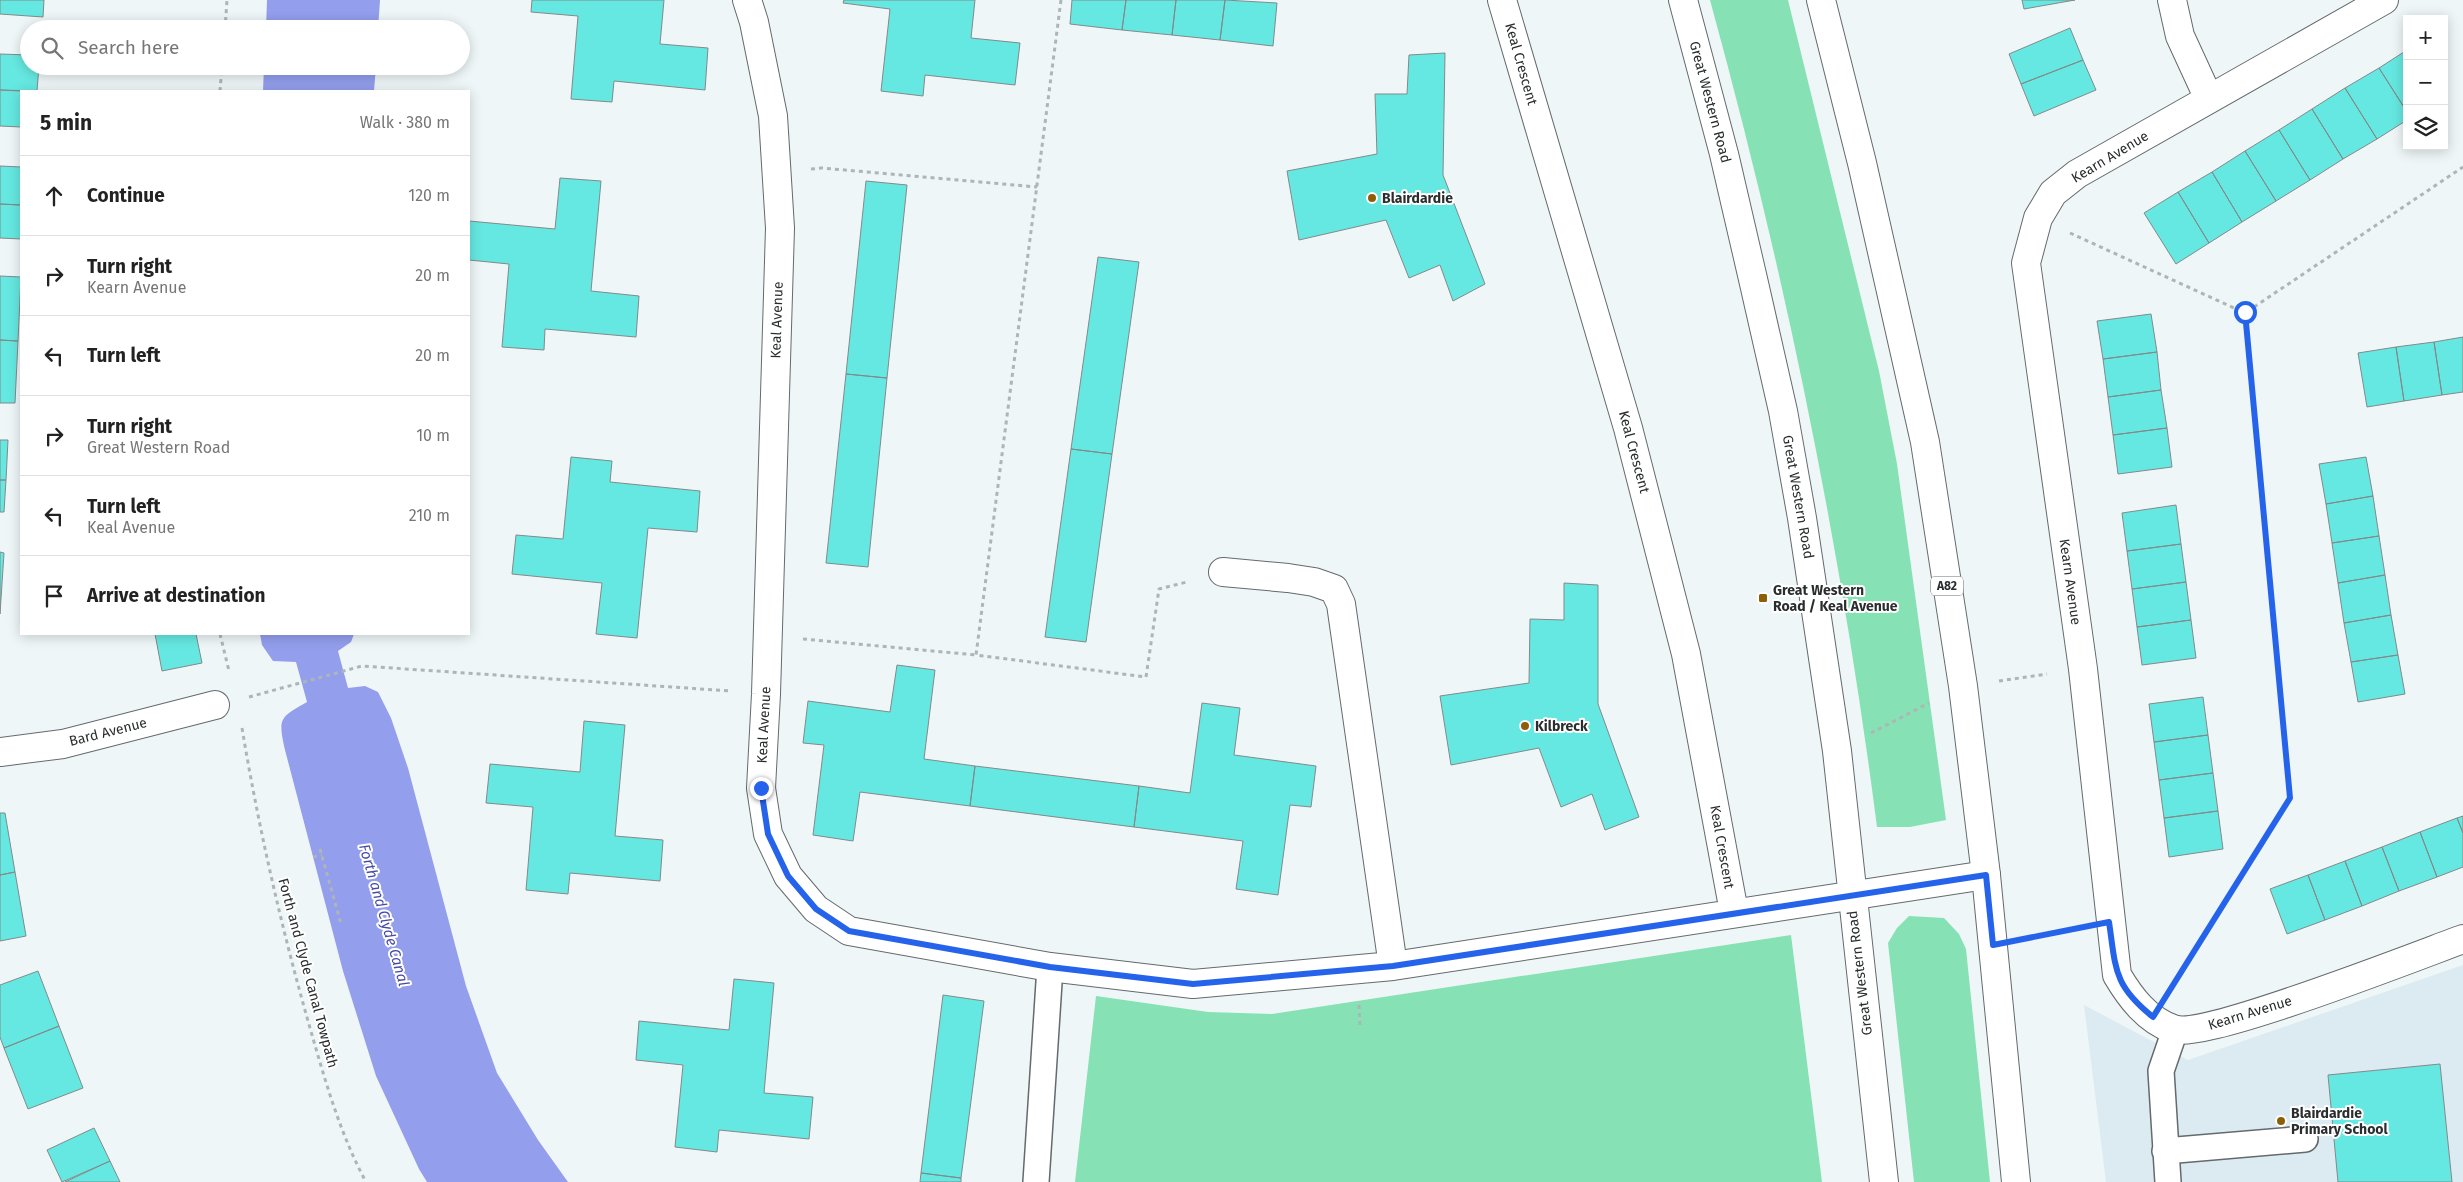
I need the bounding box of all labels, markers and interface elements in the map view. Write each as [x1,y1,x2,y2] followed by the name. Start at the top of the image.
[2403,15,2448,150] map controls
[2403,15,2448,60] button: +
[20,20,470,75] search box
[1501,21,1541,108] street label: Keal Crescent
[38,34,66,62] icon: search
[78,36,179,59] text: Search here
[1686,39,1734,165] street label: Great Western Road
[2403,60,2448,105] button: −
[2403,105,2448,150] button: layers
[40,110,92,136] text: 5 min
[360,113,450,132] text: Walk · 380 m
[2068,127,2152,187] street label: Kearn Avenue
[40,182,68,210] icon: ahead
[87,184,165,207] text: Continue
[408,186,450,205] text: 120 m
[1382,190,1453,207] place label: Blairdardie
[1366,192,1378,204] marker: Blairdardie
[87,255,172,278] text: Turn right
[40,262,68,290] icon: right
[415,266,450,285] text: 20 m
[87,278,186,297] text: Kearn Avenue
[767,281,787,359] street label: Keal Avenue
[2234,301,2257,324] route start
[40,342,68,370] icon: left
[87,344,161,367] text: Turn left
[415,346,450,365] text: 20 m
[1615,409,1653,496] street label: Keal Crescent
[87,415,172,438] text: Turn right
[40,422,68,450] icon: right
[416,426,450,445] text: 10 m
[1779,434,1817,560] street label: Great Western Road
[87,438,230,457] text: Great Western Road
[87,495,161,518] text: Turn left
[40,502,68,530] icon: left
[409,506,450,525] text: 210 m
[87,518,175,537] text: Keal Avenue
[2056,538,2084,626] street label: Kearn Avenue
[1931,576,1963,596] road number: A82
[40,582,68,610] icon: arrive
[1773,582,1898,615] place label: Great Western Road / Keal Avenue
[87,584,266,607] text: Arrive at destination
[1757,592,1769,604] marker: Great Western Road / Keal Avenue
[753,686,775,764] street label: Keal Avenue
[67,714,149,750] street label: Bard Avenue
[1535,718,1588,735] place label: Kilbreck
[1519,720,1531,732] marker: Kilbreck
[750,777,773,800] route end
[1706,804,1738,891] street label: Keal Crescent
[355,842,413,988] water label: Forth and Clyde Canal
[274,876,342,1070] street label: Forth and Clyde Canal Towpath
[1844,910,1876,1036] street label: Great Western Road
[2206,992,2294,1034] street label: Kearn Avenue
[2291,1105,2389,1138] place label: Blairdardie Primary School
[2275,1115,2287,1127] marker: Blairdardie Primary School

